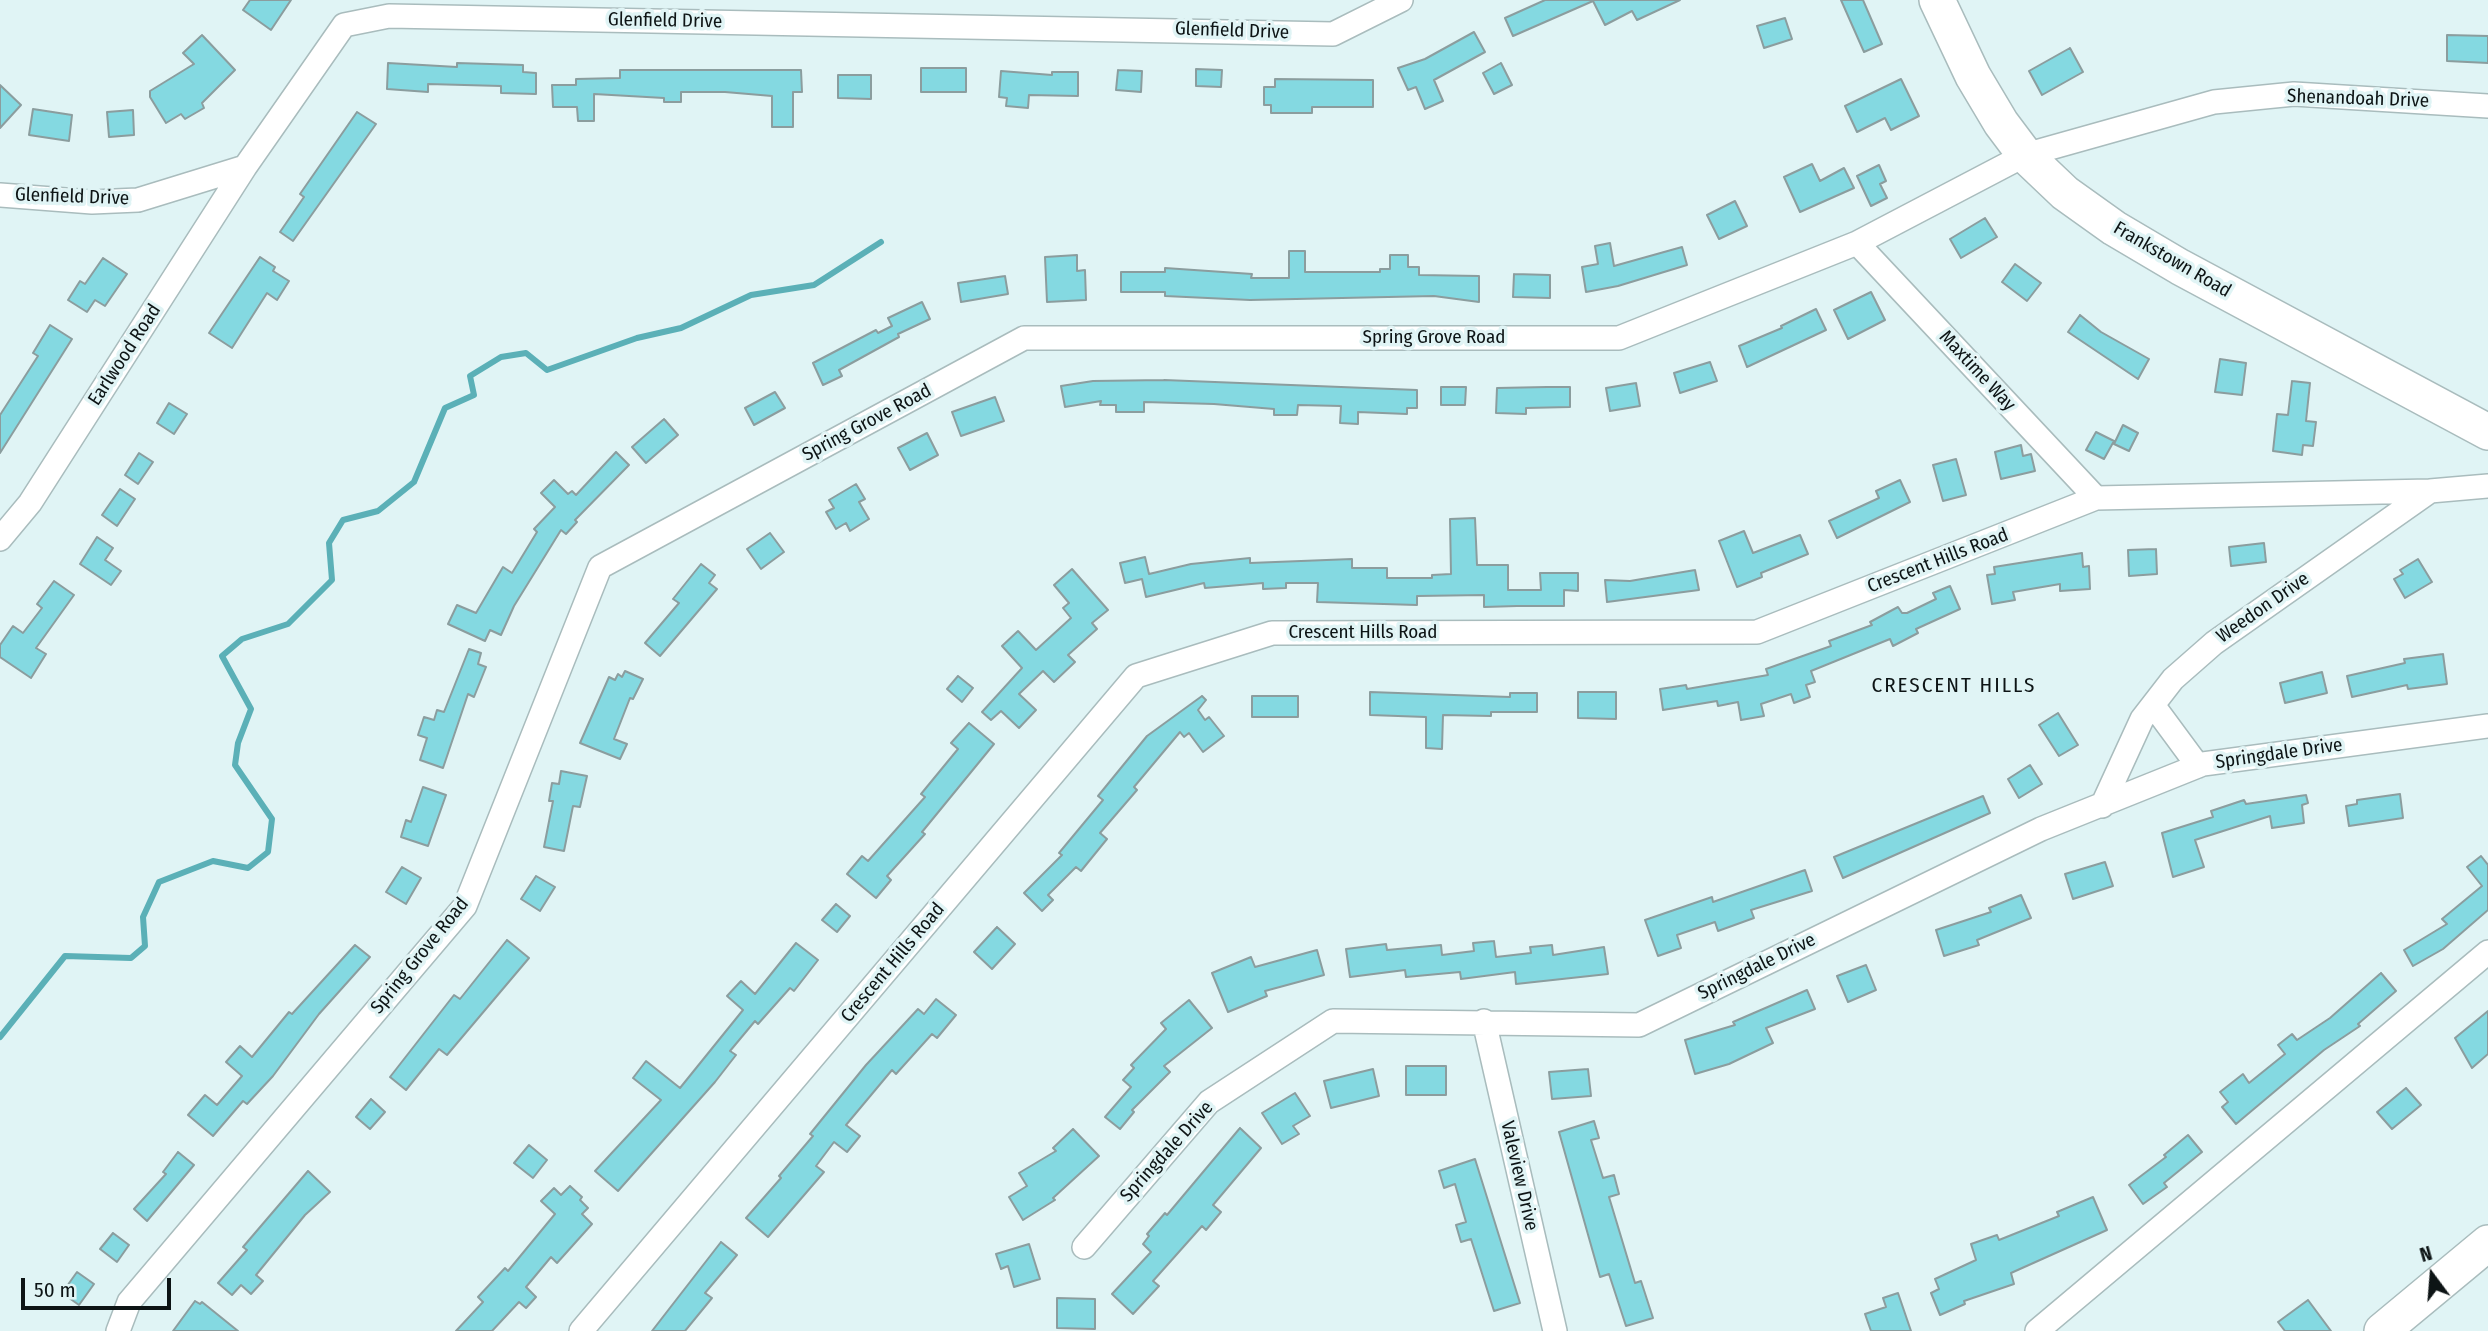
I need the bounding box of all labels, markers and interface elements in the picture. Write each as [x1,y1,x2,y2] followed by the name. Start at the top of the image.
[608,9,722,33] street label: Glenfield Drive
[1174,18,1290,44] street label: Glenfield Drive
[2287,85,2429,113] street label: Shenandoah Drive
[14,184,130,210] street label: Glenfield Drive
[2109,217,2235,303] street label: Frankstown Road
[84,300,166,410] street label: Earlwood Road
[1934,326,2020,416] street label: Maxtime Way
[1363,327,1505,349] street label: Spring Grove Road
[799,379,935,467] street label: Spring Grove Road
[1864,524,2012,598] street label: Crescent Hills Road
[2212,568,2314,648] street label: Weedon Drive
[1288,622,1438,644] street label: Crescent Hills Road
[1873,673,2035,699] district label: CRESCENT HILLS
[2214,734,2344,774] street label: Springdale Drive
[366,893,474,1019] street label: Spring Grove Road
[836,899,950,1027] street label: Crescent Hills Road
[1695,929,1819,1005] street label: Springdale Drive
[1116,1097,1218,1207] street label: Springdale Drive
[1495,1119,1543,1233] street label: Valeview Drive
[2397,1240,2467,1310] north arrow
[2417,1242,2435,1267] text: N
[24,1264,175,1308] scale bar
[34,1277,76,1303] text: 50 m

